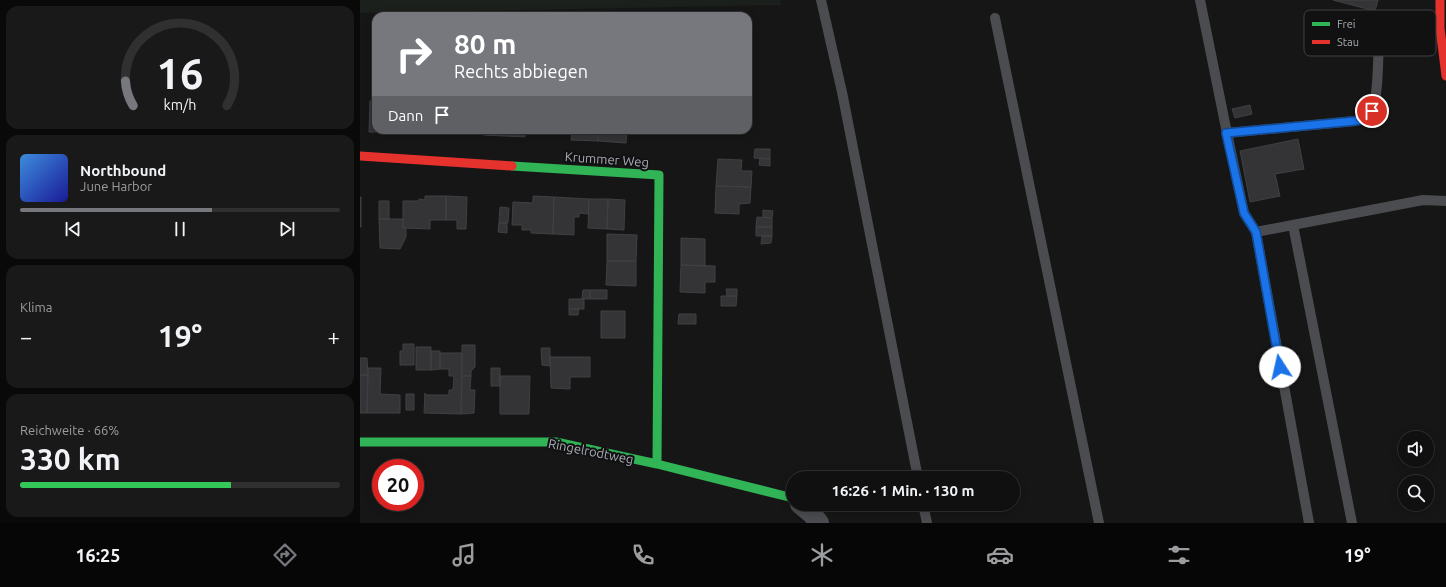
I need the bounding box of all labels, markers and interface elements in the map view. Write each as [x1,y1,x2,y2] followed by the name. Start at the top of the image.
[1304,10,1436,56] legend
[1337,18,1356,30] text: Frei
[388,28,440,80] icon: right
[454,28,516,59] text: 80 m
[1337,36,1359,48] text: Stau
[157,49,203,96] text: 16
[454,61,588,81] text: Rechts abbiegen
[1355,94,1389,128] pin
[164,96,196,112] text: km/h
[1361,100,1383,122] icon: arrive
[431,104,453,126] icon: arrive
[388,107,423,124] text: Dann
[564,149,650,169] street label: Krummer Weg
[80,162,166,179] text: Northbound
[80,179,152,193] text: June Harbor
[62,218,84,240] icon: previous
[169,218,191,240] icon: pause
[276,218,298,240] icon: next
[20,300,52,314] text: Klima
[158,319,202,353] text: 19°
[20,324,32,349] text: −
[328,324,340,349] text: +
[1259,346,1301,388] position arrow
[20,423,119,437] text: Reichweite · 66%
[1398,431,1434,511] map controls
[1398,431,1434,467] button: sound
[547,436,635,466] street label: Ringelrodtweg
[20,442,121,476] text: 330 km
[372,459,424,511] speed limit sign: 20
[1398,475,1434,511] button: search
[832,482,975,499] text: 16:26 · 1 Min. · 130 m
[271,541,299,569] icon: directions
[450,541,478,569] icon: music
[629,541,657,569] icon: phone
[808,541,836,569] icon: climate
[986,541,1014,569] icon: car
[1165,541,1193,569] icon: filters
[75,545,120,565] text: 16:25
[1344,545,1371,565] text: 19°

